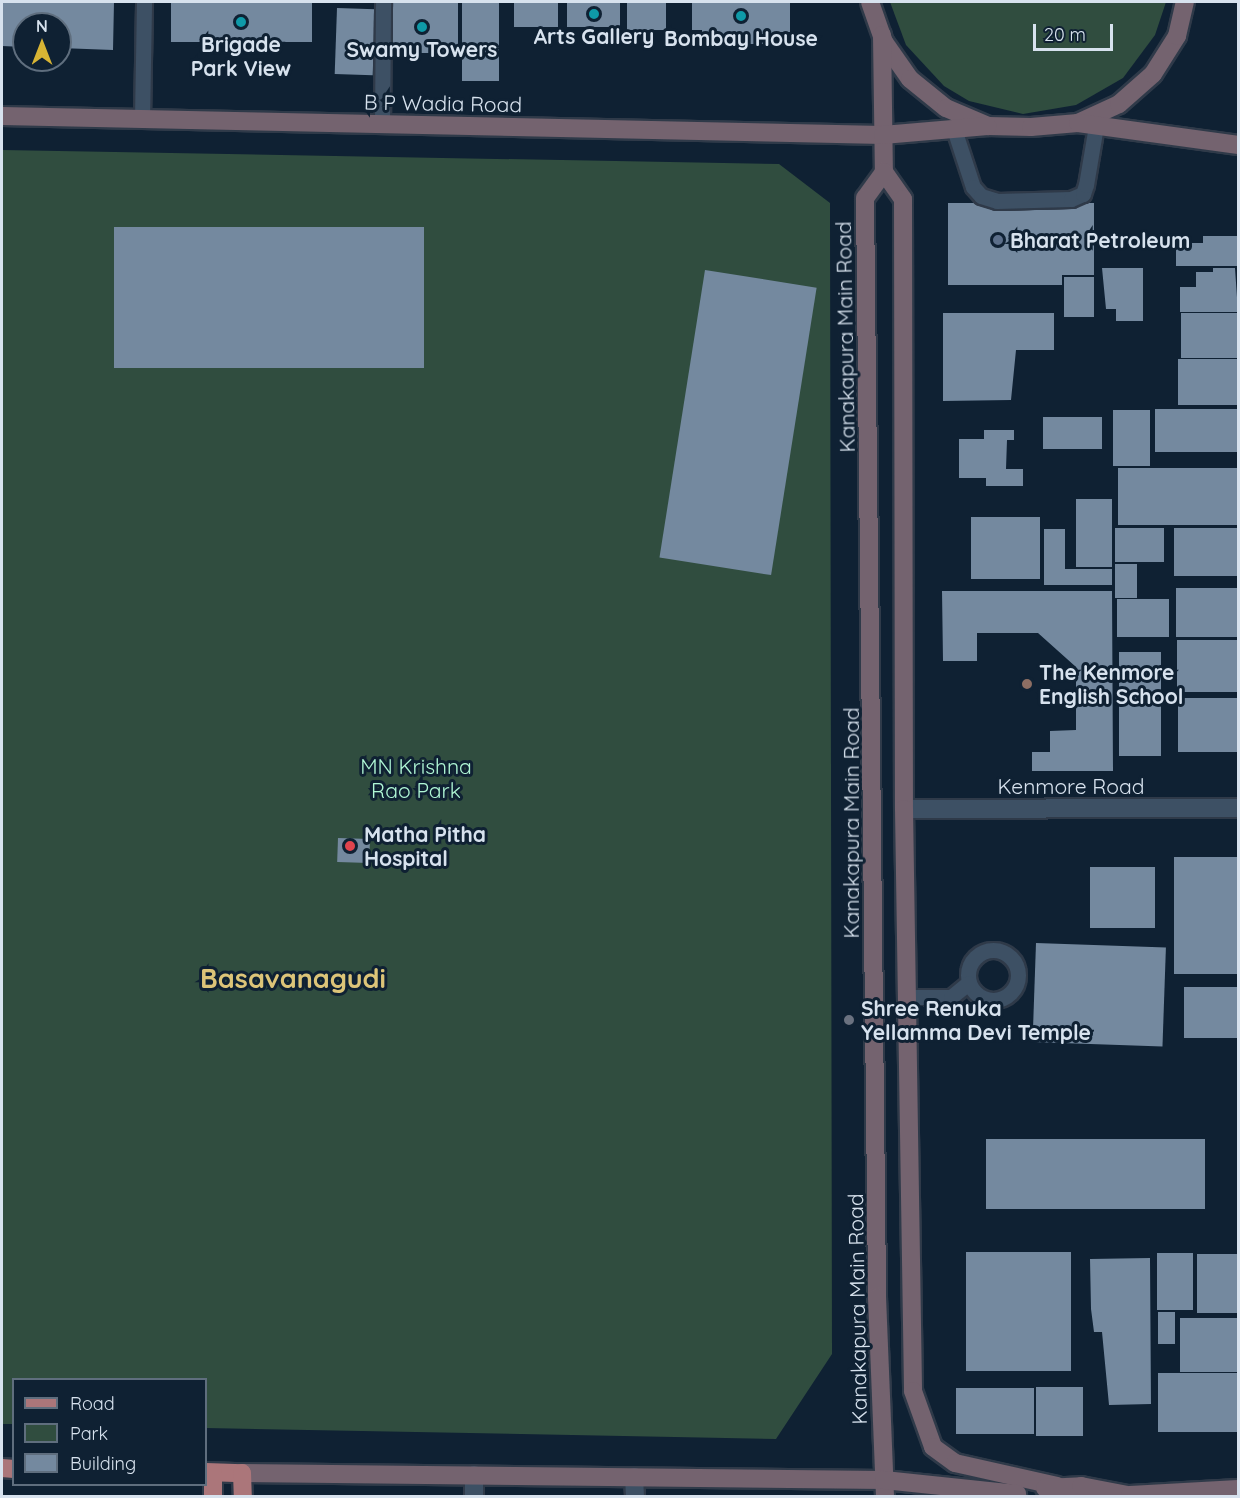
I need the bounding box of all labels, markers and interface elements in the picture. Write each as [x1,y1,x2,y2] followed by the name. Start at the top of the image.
[587,7,601,21] marker: Arts Gallery
[734,9,748,23] marker: Bombay House
[12,12,72,72] north arrow
[1036,12,1116,50] scale bar
[234,15,248,29] marker: Brigade Park View
[36,16,48,36] text: N
[415,20,429,34] marker: Swamy Towers
[534,23,654,49] place label: Arts Gallery
[1044,23,1086,46] text: 20 m
[664,25,818,51] place label: Bombay House
[191,31,291,81] place label: Brigade Park View
[347,36,497,62] place label: Swamy Towers
[364,89,522,117] street label: B P Wadia Road
[830,221,860,453] street label: Kanakapura Main Road
[1010,227,1190,253] place label: Bharat Petroleum
[991,233,1005,247] marker: Bharat Petroleum
[1039,659,1184,709] place label: The Kenmore English School
[1020,677,1034,691] marker: The Kenmore English School
[838,707,864,939] street label: Kanakapura Main Road
[360,753,472,803] park label: MN Krishna Rao Park
[998,773,1144,799] street label: Kenmore Road
[364,821,486,871] place label: Matha Pitha Hospital
[341,837,359,855] marker: Matha Pitha Hospital
[200,963,386,995] district label: Basavanagudi
[861,995,1091,1045] place label: Shree Renuka Yellamma Devi Temple
[842,1013,856,1027] marker: Shree Renuka Yellamma Devi Temple
[842,1193,872,1425] street label: Kanakapura Main Road
[12,1378,207,1486] legend
[70,1392,115,1415] text: Road
[70,1422,108,1445] text: Park
[70,1452,136,1475] text: Building

